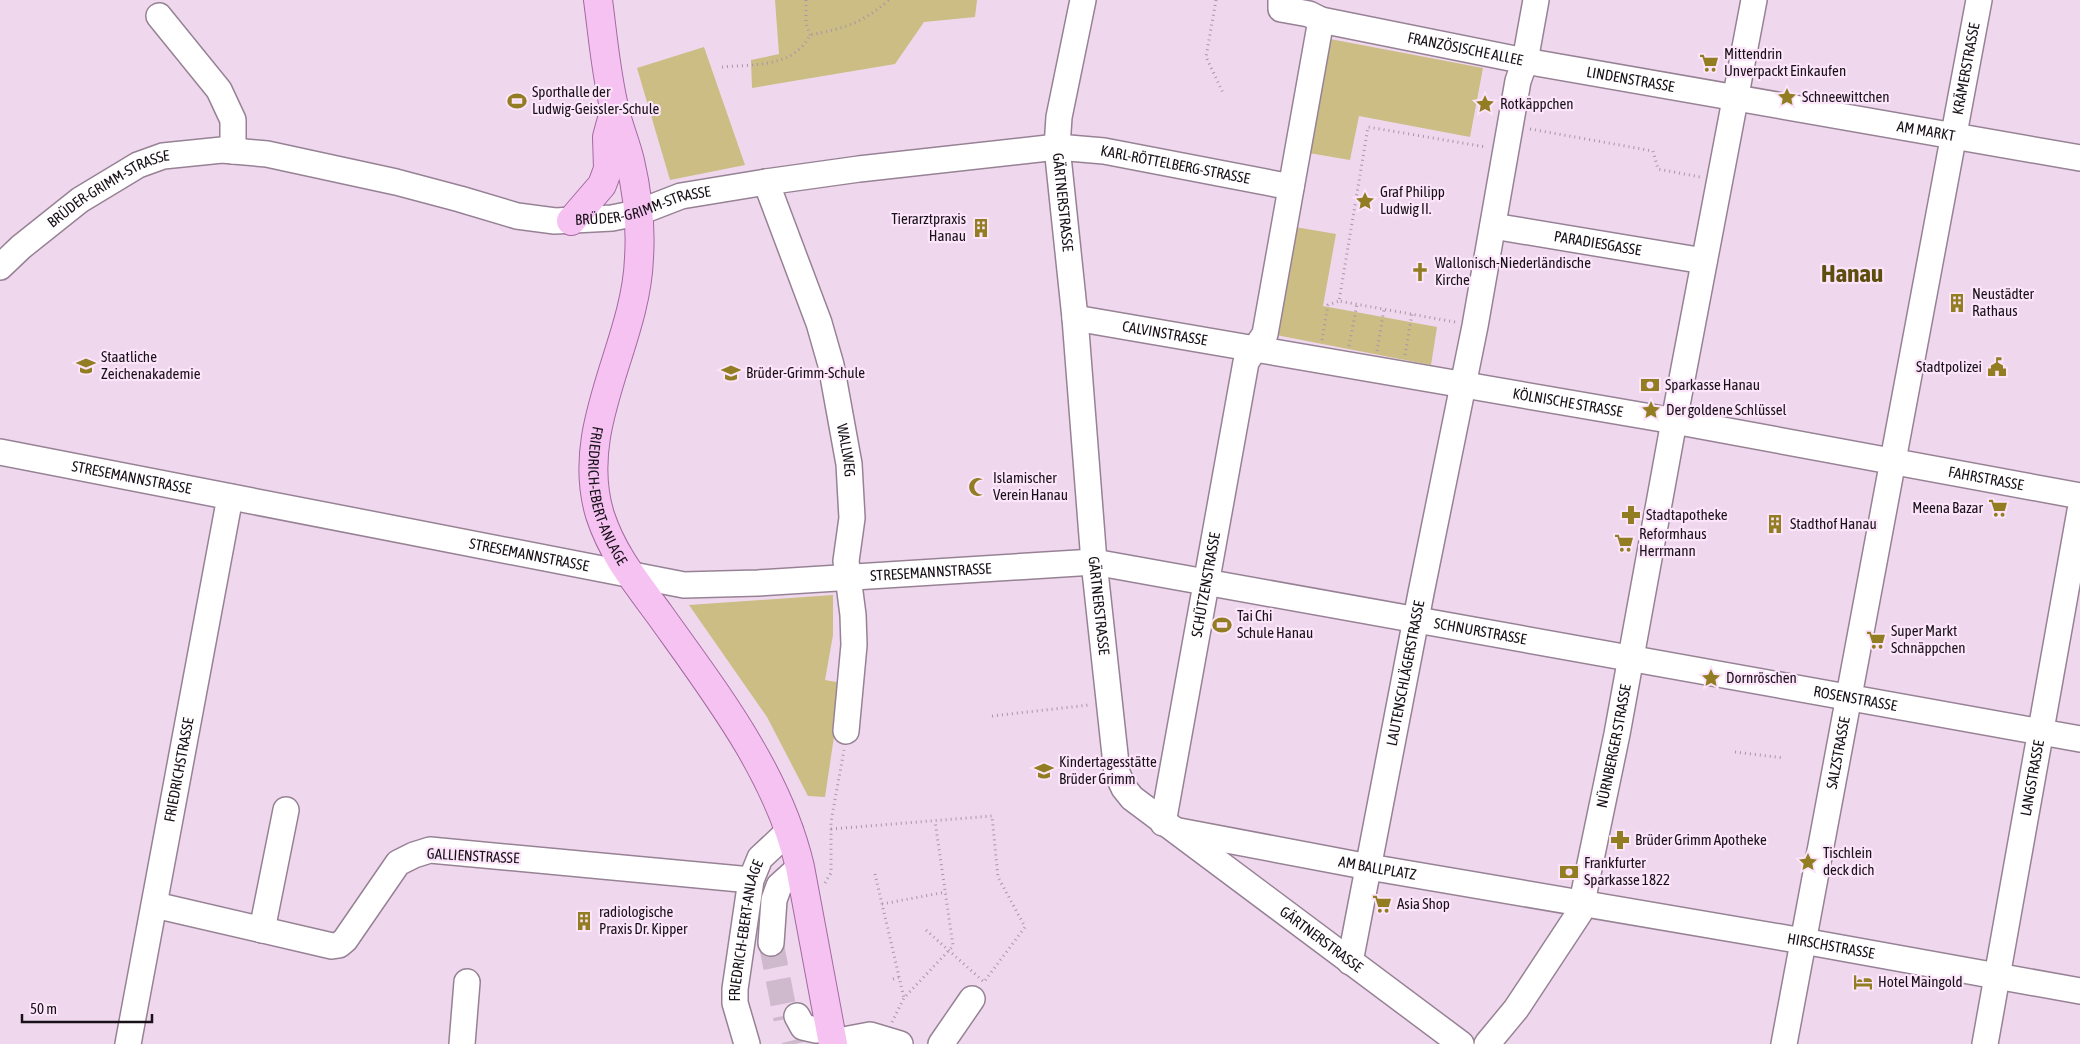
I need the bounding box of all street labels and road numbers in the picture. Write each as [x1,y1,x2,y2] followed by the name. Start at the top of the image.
[1949,21,1983,116] street label: KRÄMERSTRASSE
[1406,29,1525,69] street label: FRANZÖSISCHE ALLEE
[1585,63,1676,95] street label: LINDENSTRASSE
[1896,117,1957,144] street label: AM MARKT
[1099,142,1252,187] street label: KARL-RÖTTELBERG-STRASSE
[44,146,170,231] street label: BRÜDER-GRIMM-STRASSE
[1050,152,1077,253] street label: GÄRTNERSTRASSE
[574,182,712,228] street label: BRÜDER-GRIMM-STRASSE
[1553,227,1643,259] street label: PARADIESGASSE
[1121,317,1209,349] street label: CALVINSTRASSE
[1512,384,1625,420] street label: KÖLNISCHE STRASSE
[834,422,859,478] street label: WALLWEG
[585,425,631,569] street label: FRIEDRICH-EBERT-ANLAGE
[70,457,193,497] street label: STRESEMANNSTRASSE
[1947,463,2026,494] street label: FAHRSTRASSE
[1188,530,1223,638] street label: SCHÜTZENSTRASSE
[468,534,591,574] street label: STRESEMANNSTRASSE
[1086,556,1113,656] street label: GÄRTNERSTRASSE
[870,559,993,584] street label: STRESEMANNSTRASSE
[1383,599,1427,747] street label: LAUTENSCHLÄGERSTRASSE
[1433,614,1529,648] street label: SCHNURSTRASSE
[1593,682,1634,809] street label: NÜRNBERGER STRASSE
[1812,682,1899,714] street label: ROSENSTRASSE
[161,715,197,823] street label: FRIEDRICHSTRASSE
[1823,715,1853,790] street label: SALZSTRASSE
[2017,738,2047,817] street label: LANGSTRASSE
[426,845,520,866] street label: GALLIENSTRASSE
[1337,852,1418,883] street label: AM BALLPLATZ
[726,857,767,1001] street label: FRIEDRICH-EBERT-ANLAGE
[1277,903,1367,976] street label: GÄRTNERSTRASSE
[1786,929,1877,962] street label: HIRSCHSTRASSE

